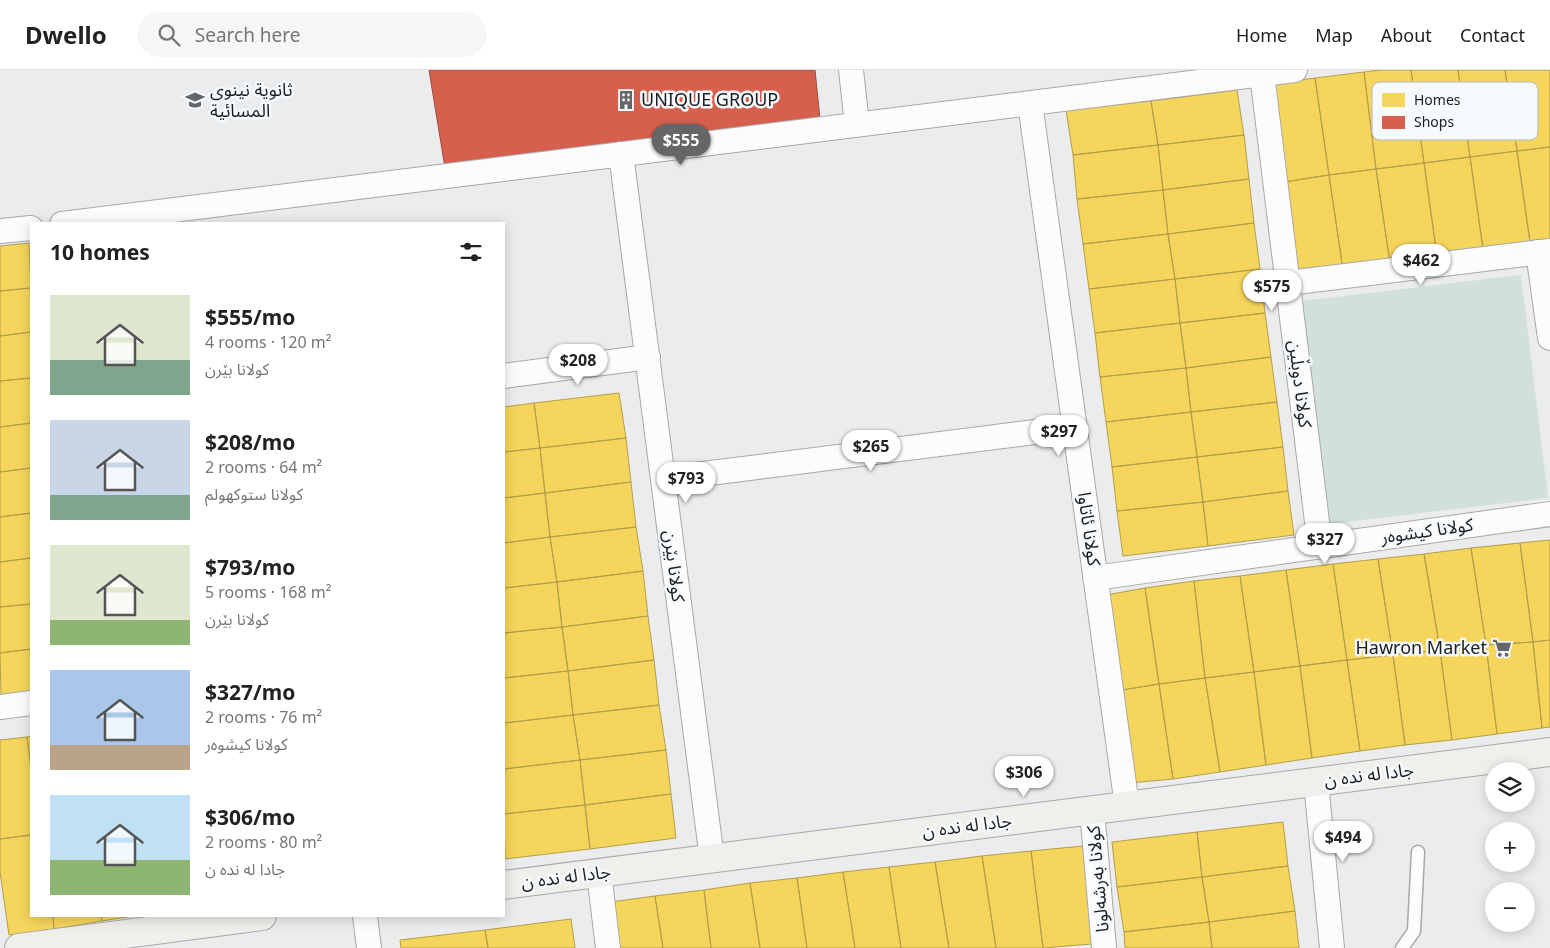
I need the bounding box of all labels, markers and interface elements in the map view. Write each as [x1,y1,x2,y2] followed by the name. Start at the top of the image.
[137,12,487,57] search box
[25,18,107,51] text: Dwello
[155,21,183,49] icon: search
[195,22,300,48] text: Search here
[1236,23,1287,47] text: Home
[1315,23,1353,47] text: Map
[1381,23,1432,47] text: About
[1460,23,1525,47] text: Contact
[210,77,293,122] place label: ثانوية نينوى المسائية
[1372,82,1538,140] legend
[641,87,778,111] place label: UNIQUE GROUP
[184,89,206,111] school or university icon: ثانوية نينوى المسائية
[615,89,637,111] building icon: UNIQUE GROUP
[1414,90,1461,109] text: Homes
[1414,112,1454,131] text: Shops
[651,124,711,166] pin: $555
[663,129,699,151] text: $555
[50,238,150,266] text: 10 homes
[457,238,485,266] icon: filters
[1391,244,1451,286] pin: $462
[1403,249,1439,271] text: $462
[1242,270,1302,312] pin: $575
[1254,275,1290,297] text: $575
[205,303,295,331] text: $555/mo
[90,315,150,375] icon: home
[205,331,331,353] text: 4 rooms · 120 m²
[1284,339,1318,430] street label: كولانا دوبڵین
[548,344,608,386] pin: $208
[560,349,596,371] text: $208
[205,358,269,380] text: كولانا بێرن
[1029,414,1089,457] pin: $297
[1041,420,1077,442] text: $297
[205,428,295,456] text: $208/mo
[841,430,901,472] pin: $265
[853,435,889,457] text: $265
[90,440,150,500] icon: home
[205,456,322,478] text: 2 rooms · 64 m²
[656,462,716,504] pin: $793
[668,467,704,489] text: $793
[205,483,303,505] text: كولانا ستوكهولم
[1073,490,1107,568] street label: كولانا ئاتاوا
[1378,512,1475,549] street label: كولانا كیشوه‌ر
[1295,522,1355,565] pin: $327
[1307,528,1343,550] text: $327
[659,529,691,604] street label: كولانا بێرن
[205,553,295,581] text: $793/mo
[90,565,150,625] icon: home
[205,581,331,603] text: 5 rooms · 168 m²
[205,608,269,630] text: كولانا بێرن
[1356,635,1487,659] place label: Hawron Market
[1491,637,1513,659] supermarket icon: Hawron Market
[205,678,295,706] text: $327/mo
[90,690,150,750] icon: home
[205,706,322,728] text: 2 rooms · 76 m²
[205,733,288,755] text: كولانا كیشوه‌ر
[994,756,1054,798] pin: $306
[1323,757,1415,791] street label: جادا له نده ن
[1006,761,1042,783] text: $306
[1485,762,1535,932] map controls
[1485,762,1535,812] button: layers
[205,803,295,831] text: $306/mo
[921,808,1013,842] street label: جادا له نده ن
[90,815,150,875] icon: home
[1313,820,1373,863] pin: $494
[1485,822,1535,872] button: +
[1080,824,1114,933] street label: كولانا به‌رشه‌لونا
[1325,826,1361,848] text: $494
[205,831,322,853] text: 2 rooms · 80 m²
[205,858,285,880] text: جادا له نده ن
[520,859,612,893] street label: جادا له نده ن
[1485,882,1535,932] button: −

